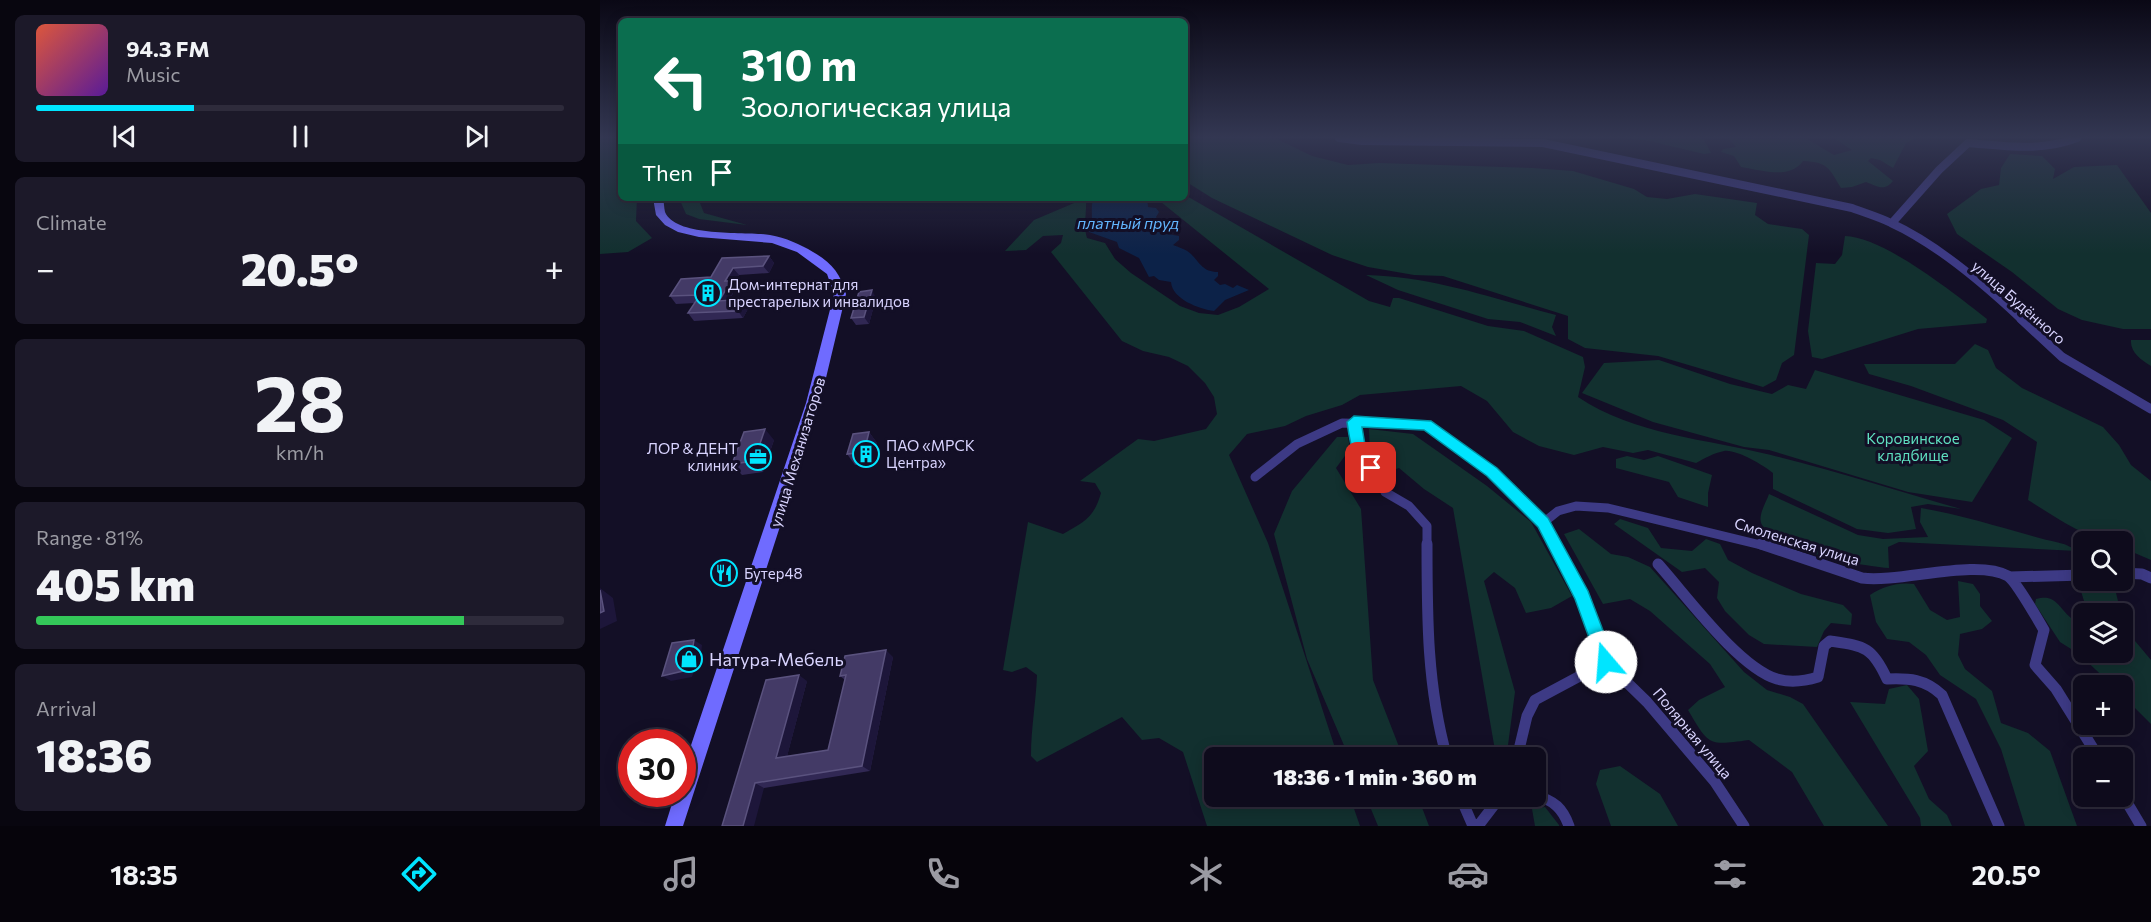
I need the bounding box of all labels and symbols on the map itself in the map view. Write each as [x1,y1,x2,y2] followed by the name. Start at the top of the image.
[1077,213,1179,232] water label: платный пруд
[1968,256,2070,348] street label: улица Будённого
[728,275,910,310] place label: Дом-интернат для престарелых и инвалидов
[693,278,723,308] building icon: Дом-интернат для престарелых и инвалидов
[766,375,828,529] street label: улица Механизаторов
[1866,429,1960,464] park label: Коровинское кладбище
[886,436,975,471] place label: ПАО «МРСК Центра»
[647,439,738,474] place label: ЛОР & ДЕНТ клиник
[851,439,881,469] building icon: ПАО «МРСК Центра»
[743,442,773,472] office icon: ЛОР & ДЕНТ клиник
[1345,442,1396,493] pin
[1732,513,1862,569] street label: Смоленская улица
[709,558,739,588] restaurant icon: Бутер48
[744,564,803,582] place label: Бутер48
[1574,630,1638,694] position arrow
[674,644,704,674] shop icon: Натура-Мебель
[709,648,844,670] place label: Натура-Мебель
[1650,684,1736,782] street label: Полярная улица
[618,729,696,807] speed limit sign: 30

